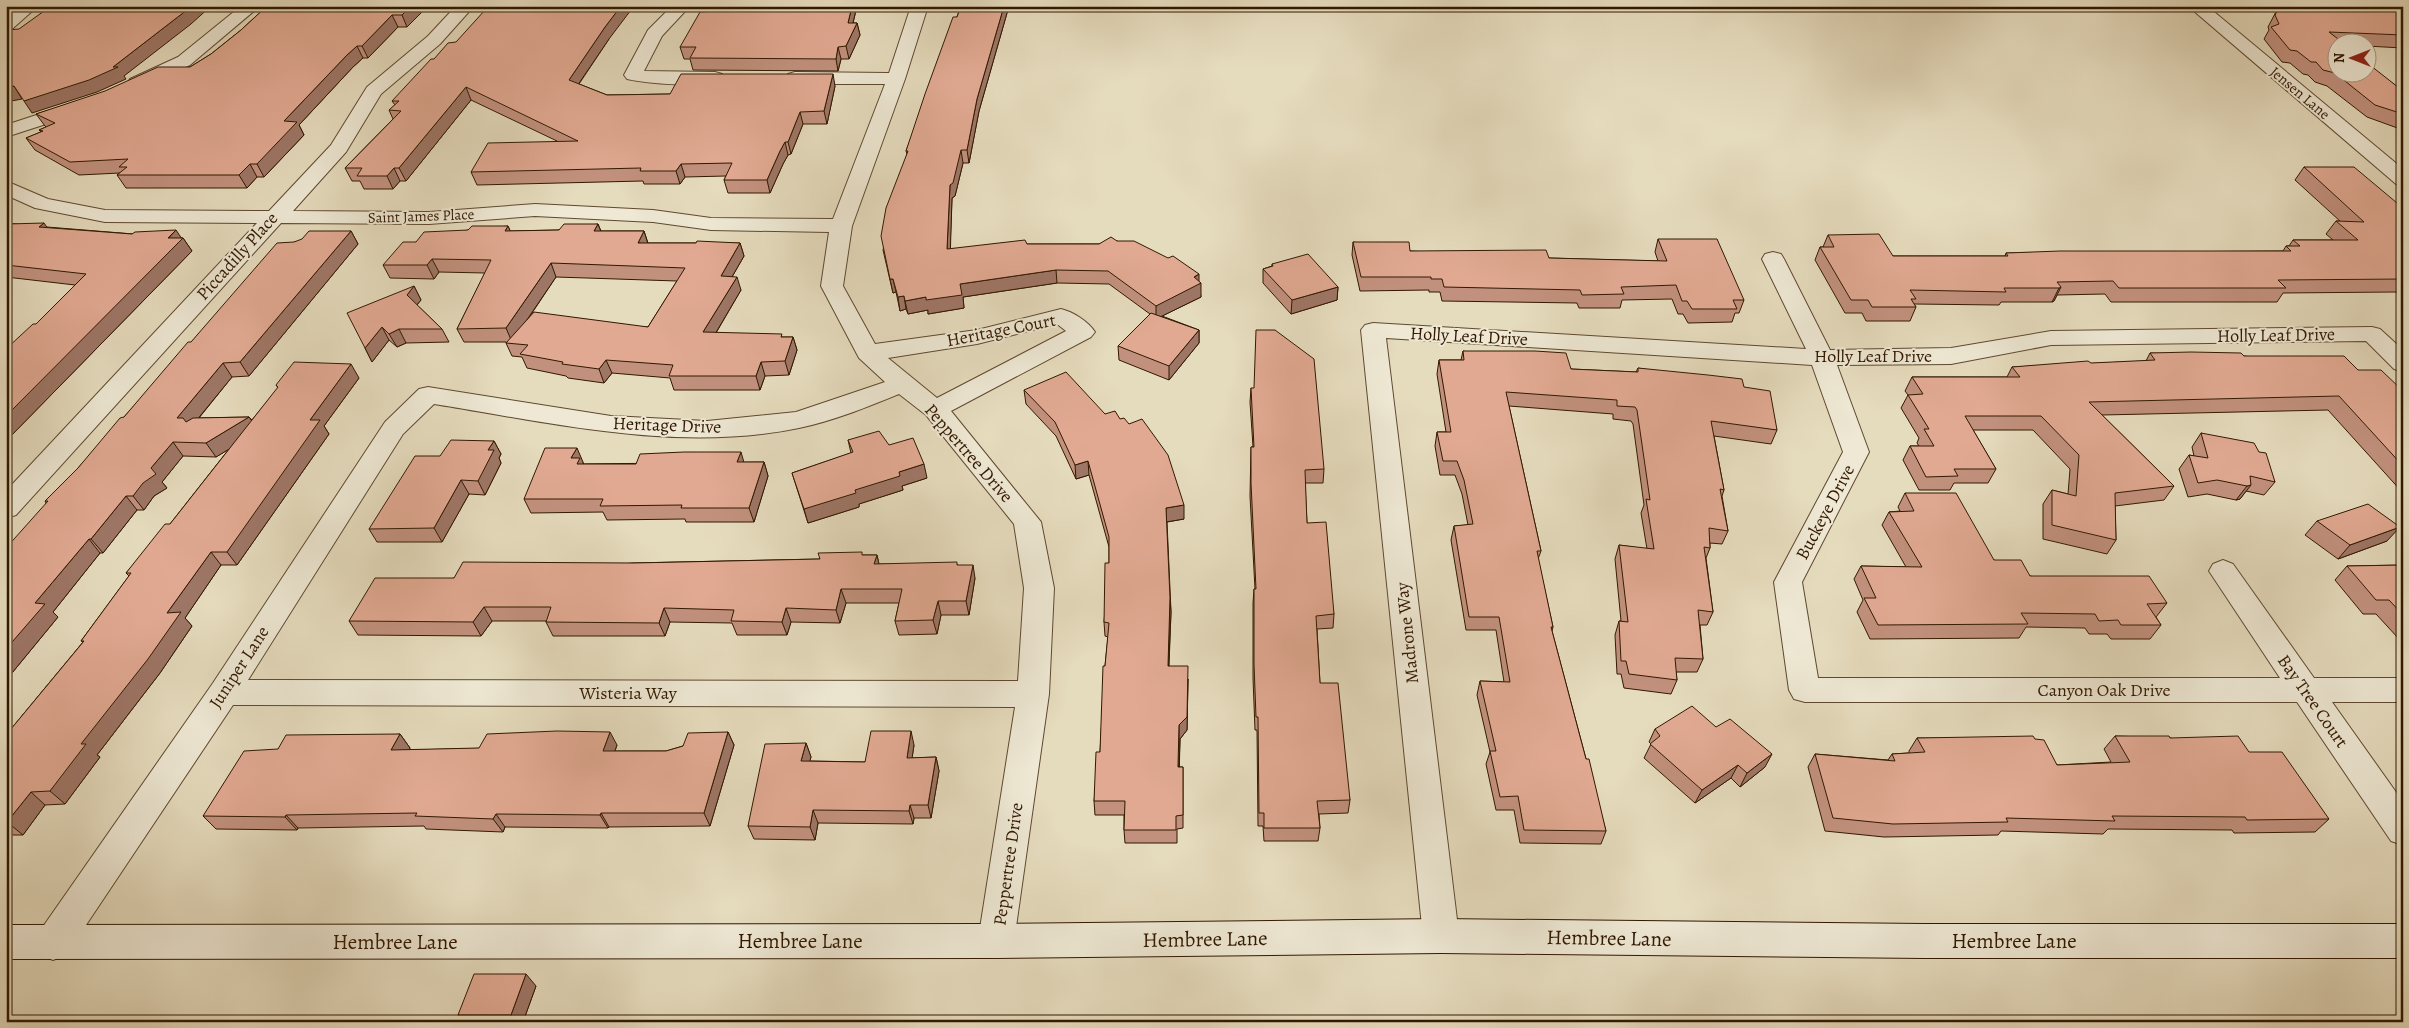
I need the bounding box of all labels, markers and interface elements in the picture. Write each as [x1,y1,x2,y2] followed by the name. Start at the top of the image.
[2326,32,2376,82] north arrow
[2330,53,2349,63] text: N
[2266,62,2334,124] street label: Jensen Lane
[367,204,475,228] street label: Saint James Place
[191,207,283,305] street label: Piccadilly Place
[944,308,1058,352] street label: Heritage Court
[1409,321,1529,351] street label: Holly Leaf Drive
[2217,322,2335,348] street label: Holly Leaf Drive
[1814,344,1932,368] street label: Holly Leaf Drive
[919,398,1019,508] street label: Peppertree Drive
[612,411,722,439] street label: Heritage Drive
[1790,460,1860,564] street label: Buckeye Drive
[1390,580,1424,685] street label: Madrone Way
[203,621,275,713] street label: Juniper Lane
[2272,650,2354,752] street label: Bay Tree Court
[2037,678,2171,702] street label: Canyon Oak Drive
[578,681,678,705] street label: Wisteria Way
[987,801,1029,927] street label: Peppertree Drive
[1546,923,1672,953] street label: Hembree Lane
[1142,924,1268,954] street label: Hembree Lane
[737,927,863,955] street label: Hembree Lane
[1951,927,2077,955] street label: Hembree Lane
[332,928,458,956] street label: Hembree Lane

